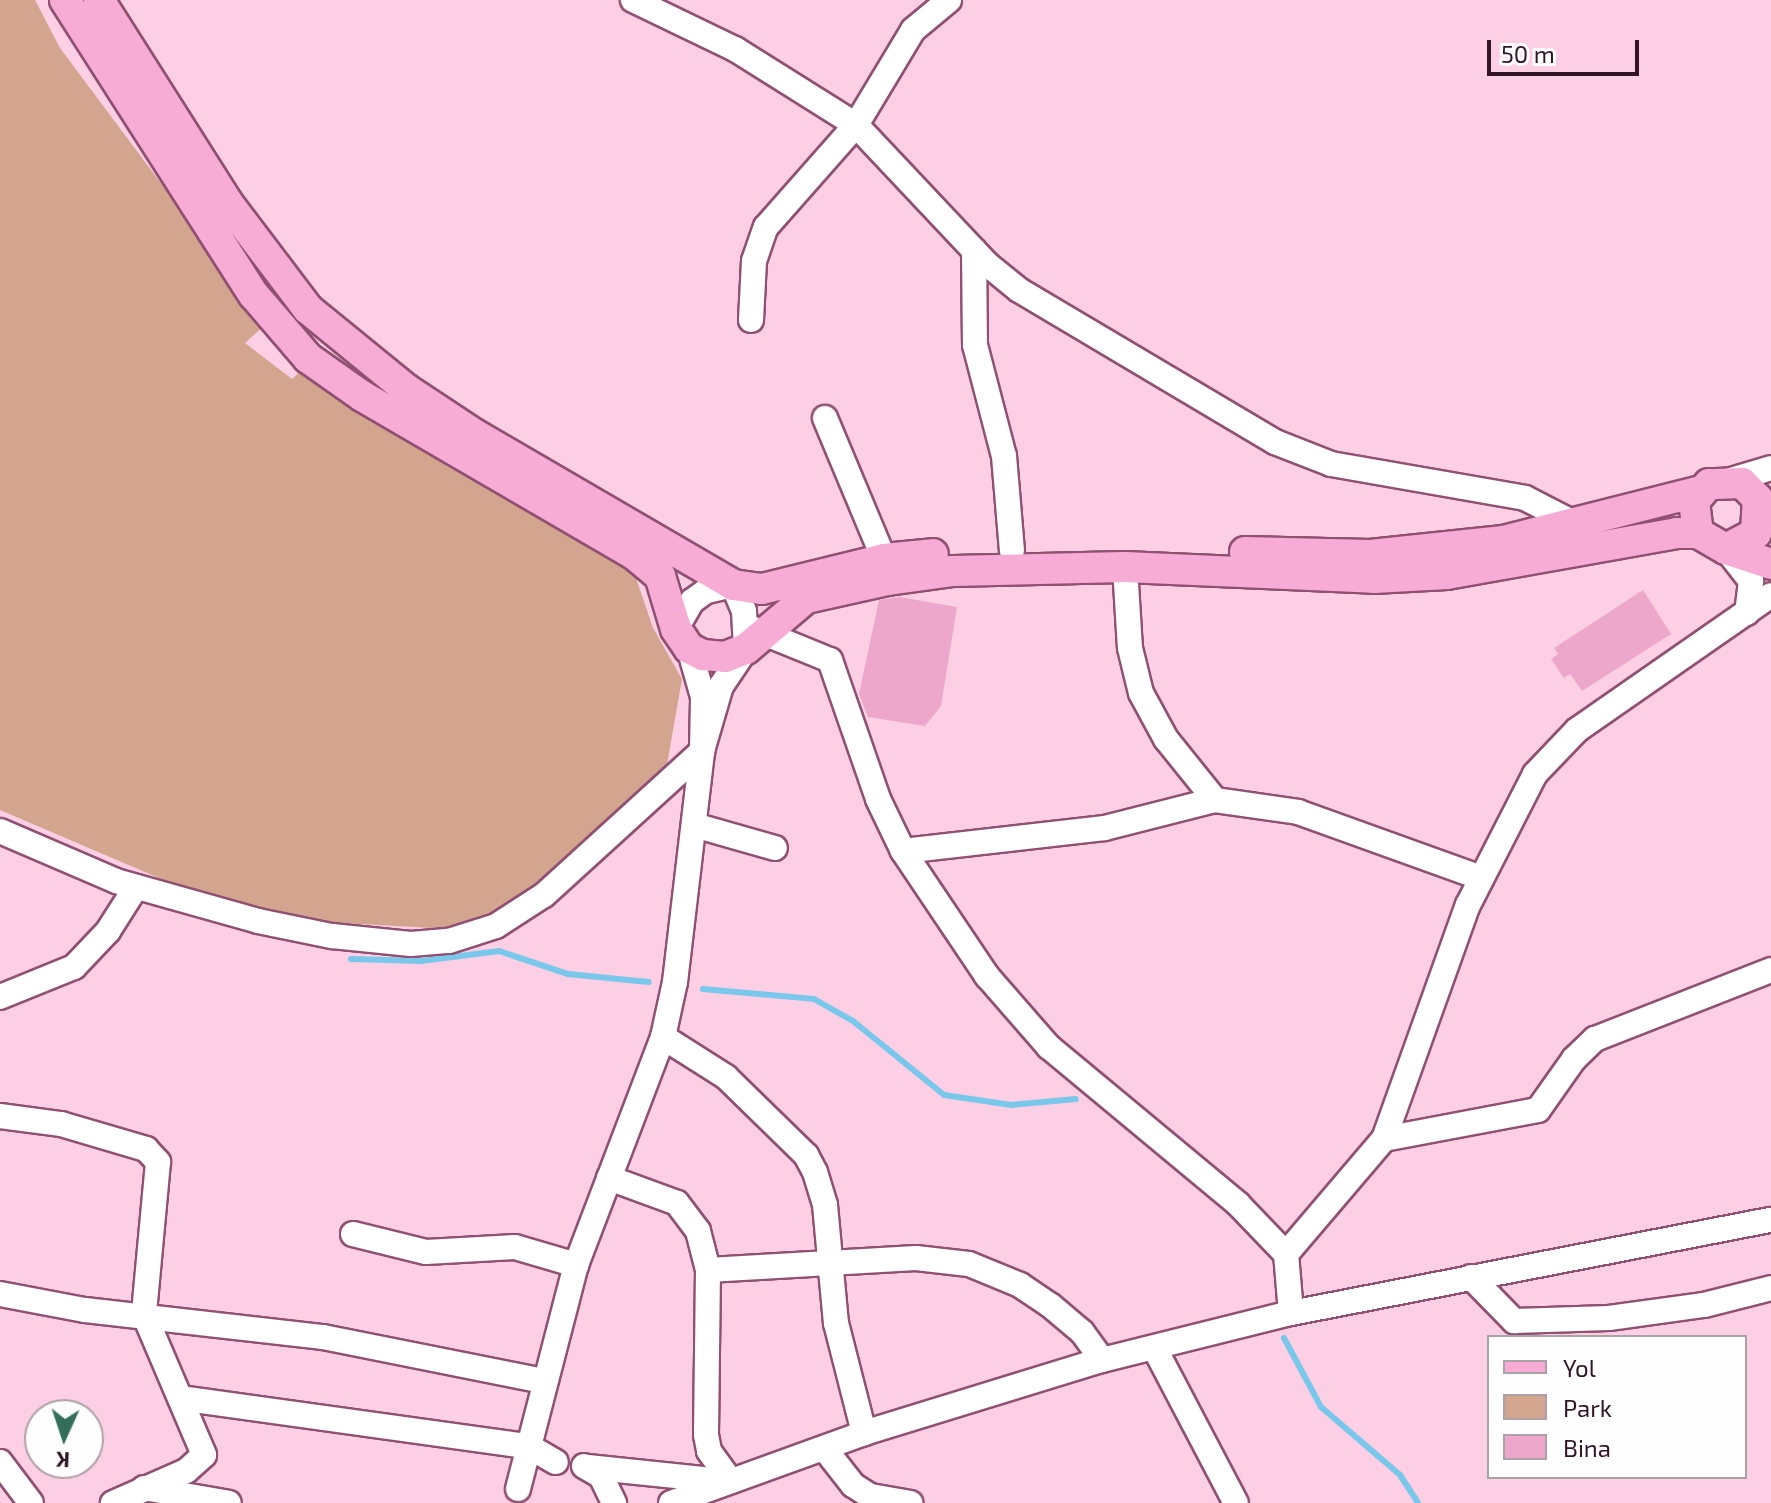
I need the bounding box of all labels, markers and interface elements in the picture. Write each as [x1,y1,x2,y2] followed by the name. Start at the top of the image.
[1491,24,1643,74] scale bar
[1501,39,1555,68] text: 50 m
[1487,1335,1747,1479] legend
[1563,1353,1596,1382] text: Yol
[1563,1393,1612,1422] text: Park
[24,1399,104,1479] north arrow
[1563,1433,1611,1462] text: Bina
[55,1448,71,1474] text: K

